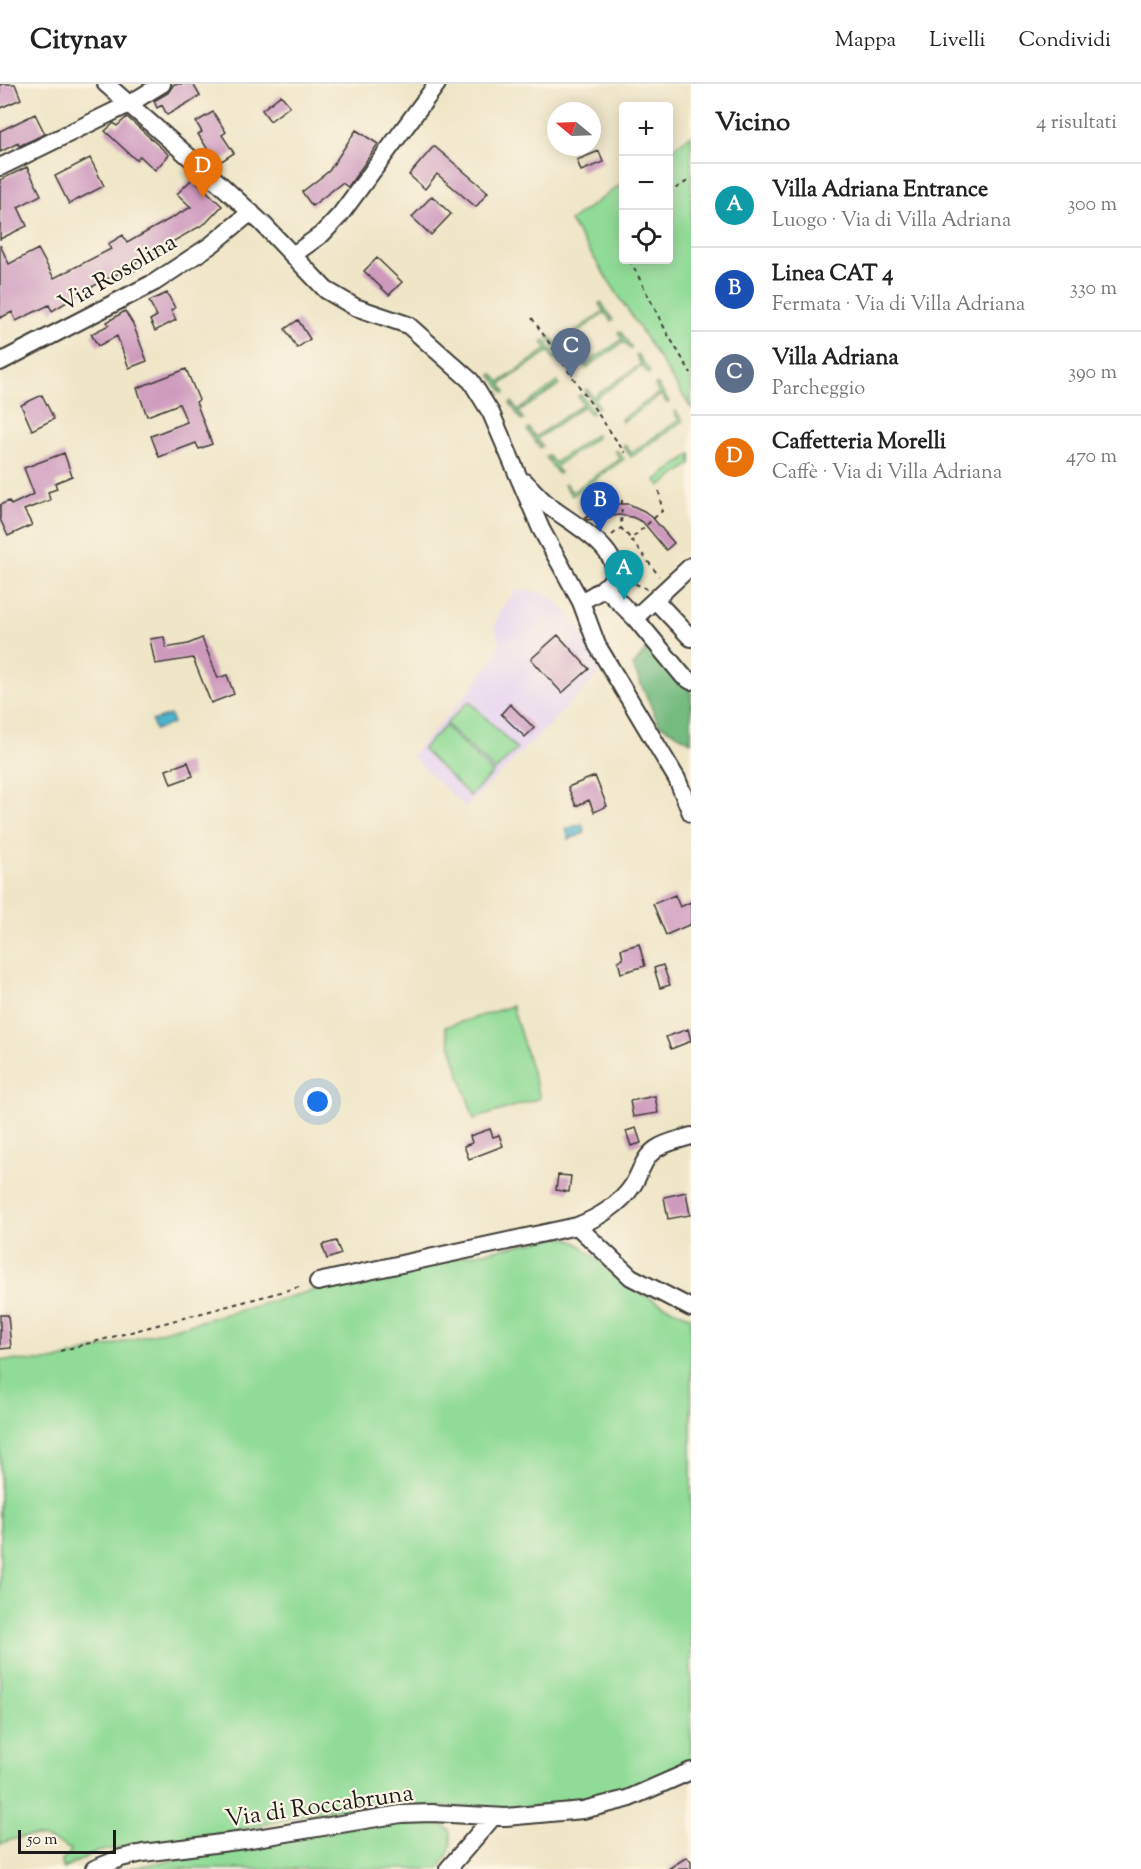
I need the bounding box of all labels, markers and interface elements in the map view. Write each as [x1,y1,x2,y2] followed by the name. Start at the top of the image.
[30,21,127,61] text: Citynav
[835,26,896,56] text: Mappa
[929,26,986,56] text: Livelli
[1019,26,1111,56] text: Condividi
[547,102,601,156] north arrow
[619,102,673,264] map controls
[619,102,673,156] button: +
[715,105,790,142] text: Vicino
[1036,109,1117,138] text: 4 risultati
[184,148,222,198] pin: D
[619,156,673,210] button: −
[772,175,988,207] text: Villa Adriana Entrance
[726,191,743,220] text: A
[1067,191,1117,220] text: 300 m
[772,207,1011,236] text: Luogo · Via di Villa Adriana
[619,210,673,264] button: locate
[52,226,184,321] street label: Via Rosolina
[772,259,893,291] text: Linea CAT 4
[728,275,741,304] text: B
[1070,275,1117,304] text: 330 m
[772,291,1025,320] text: Fermata · Via di Villa Adriana
[552,328,590,378] pin: C
[772,343,899,375] text: Villa Adriana
[726,359,743,388] text: C
[1068,359,1117,388] text: 390 m
[772,375,865,404] text: Parcheggio
[772,427,946,459] text: Caffetteria Morelli
[727,443,742,472] text: D
[1066,443,1117,472] text: 470 m
[772,459,1002,488] text: Caffè · Via di Villa Adriana
[580,482,620,532] pin: B
[604,550,644,600] pin: A
[303,1087,332,1116] your location
[223,1777,416,1837] street label: Via di Roccabruna
[18,1827,116,1854] scale bar
[27,1829,58,1852] text: 50 m

